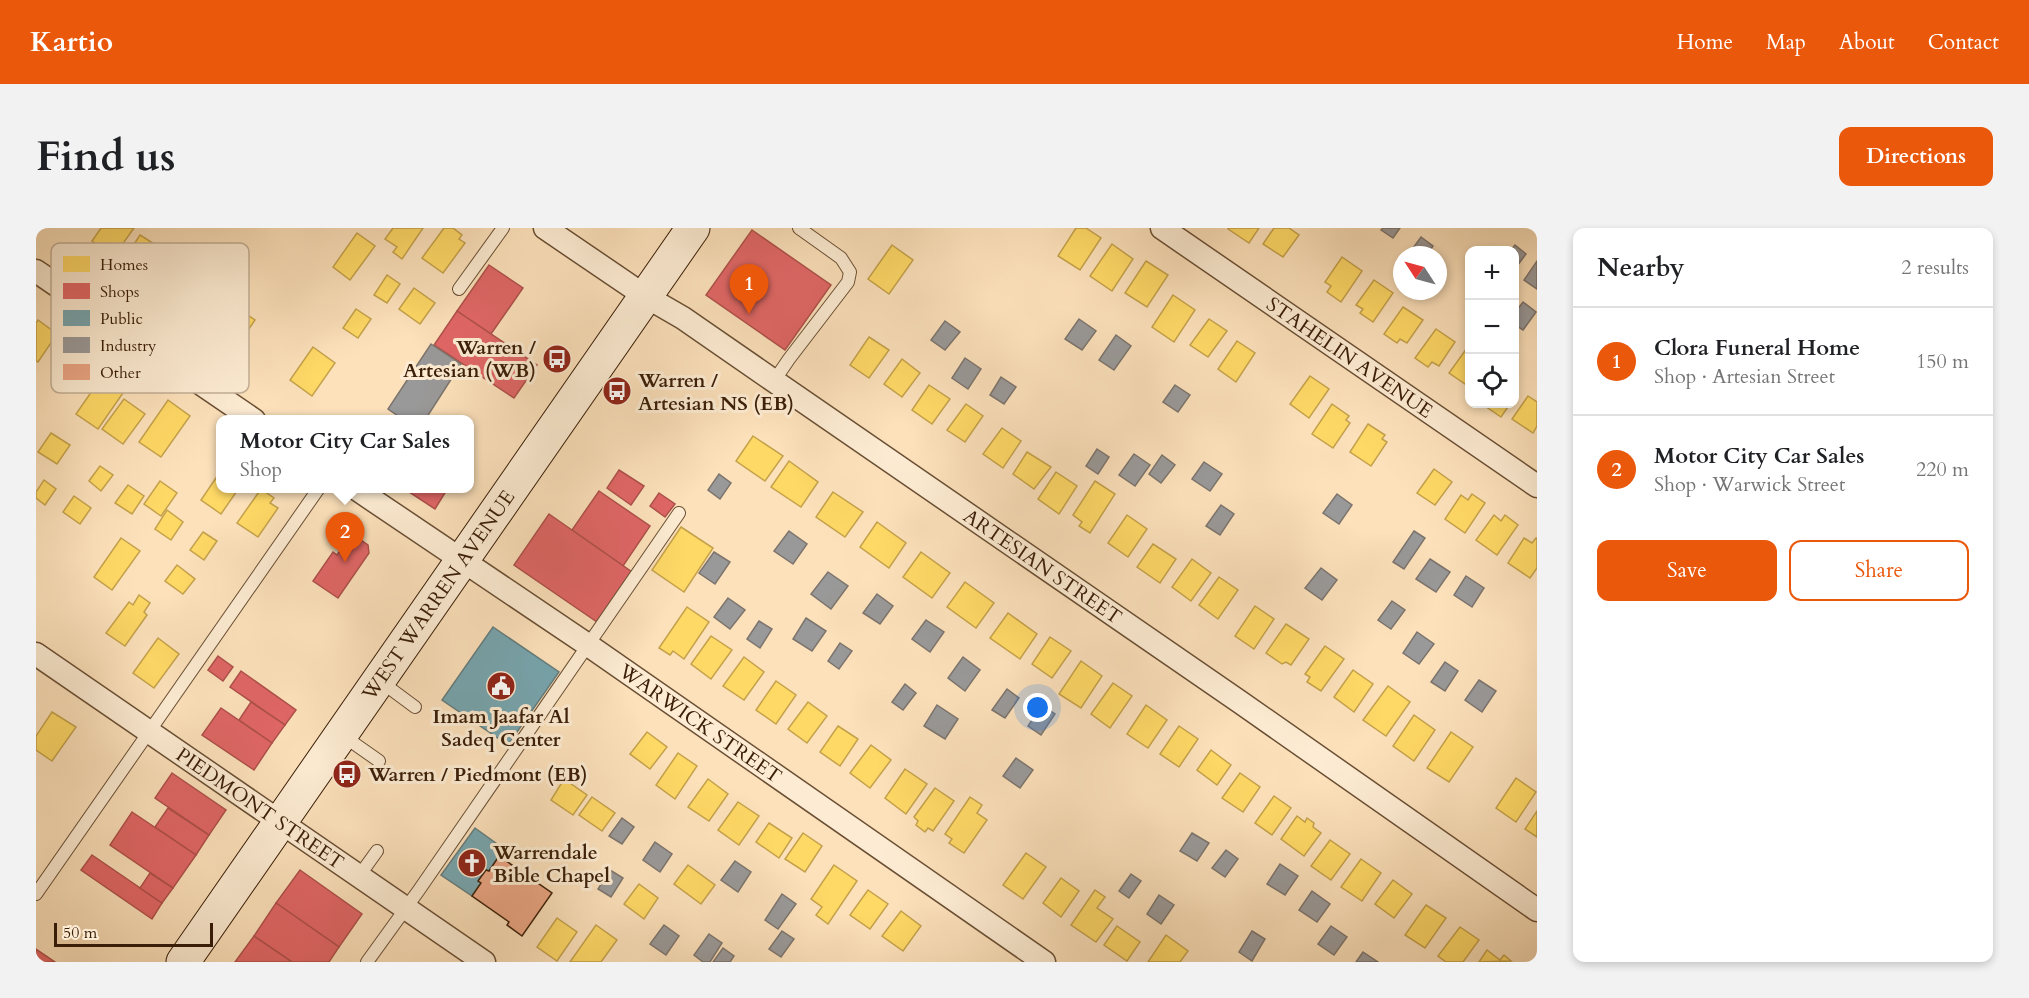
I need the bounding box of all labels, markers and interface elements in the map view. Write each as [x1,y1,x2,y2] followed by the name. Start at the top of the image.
[30,23,113,61] text: Kartio
[1677,28,1733,57] text: Home
[1766,28,1806,57] text: Map
[1839,28,1895,57] text: About
[1928,28,1999,57] text: Contact
[1839,127,1993,186] button: Directions
[36,128,176,185] text: Find us
[51,243,249,393] legend
[1393,246,1447,300] north arrow
[1465,246,1519,408] map controls
[1465,246,1519,300] button: +
[1597,250,1685,285] text: Nearby
[100,254,148,276] text: Homes
[1901,254,1969,281] text: 2 results
[730,264,768,314] pin: 1
[100,281,139,303] text: Shops
[1261,291,1438,424] street label: STAHELIN AVENUE
[1465,300,1519,354] button: −
[100,308,143,330] text: Public
[1654,333,1860,363] text: Clora Funeral Home
[403,334,537,384] place label: Warren / Artesian (WB)
[100,335,157,357] text: Industry
[541,343,573,375] bus stop icon: Warren / Artesian (WB)
[1611,348,1622,375] text: 1
[1916,348,1969,375] text: 150 m
[1465,354,1519,408] button: locate
[100,362,141,384] text: Other
[1654,363,1835,390] text: Shop · Artesian Street
[637,367,794,417] place label: Warren / Artesian NS (EB)
[601,375,633,407] bus stop icon: Warren / Artesian NS (EB)
[216,415,474,493] popup
[240,426,450,456] text: Motor City Car Sales
[1654,441,1864,471] text: Motor City Car Sales
[240,456,282,483] text: Shop
[1611,456,1622,483] text: 2
[1916,456,1969,483] text: 220 m
[1654,471,1845,498] text: Shop · Warwick Street
[355,485,521,707] street label: WEST WARREN AVENUE
[958,503,1127,631] street label: ARTESIAN STREET
[326,512,364,562] pin: 2
[1597,540,1777,601] button: Save
[1789,540,1969,601] button: Share
[613,657,787,790] street label: WARWICK STREET
[485,670,517,702] public building icon: Imam Jaafar Al Sadeq Center
[1023,693,1052,722] your location
[433,703,570,753] place label: Imam Jaafar Al Sadeq Center
[170,741,350,876] street label: PIEDMONT STREET
[331,758,363,790] bus stop icon: Warren / Piedmont (EB)
[367,761,588,788] place label: Warren / Piedmont (EB)
[492,839,610,889] place label: Warrendale Bible Chapel
[456,847,488,879] church icon: Warrendale Bible Chapel
[54,920,213,948] scale bar
[63,922,97,944] text: 50 m

